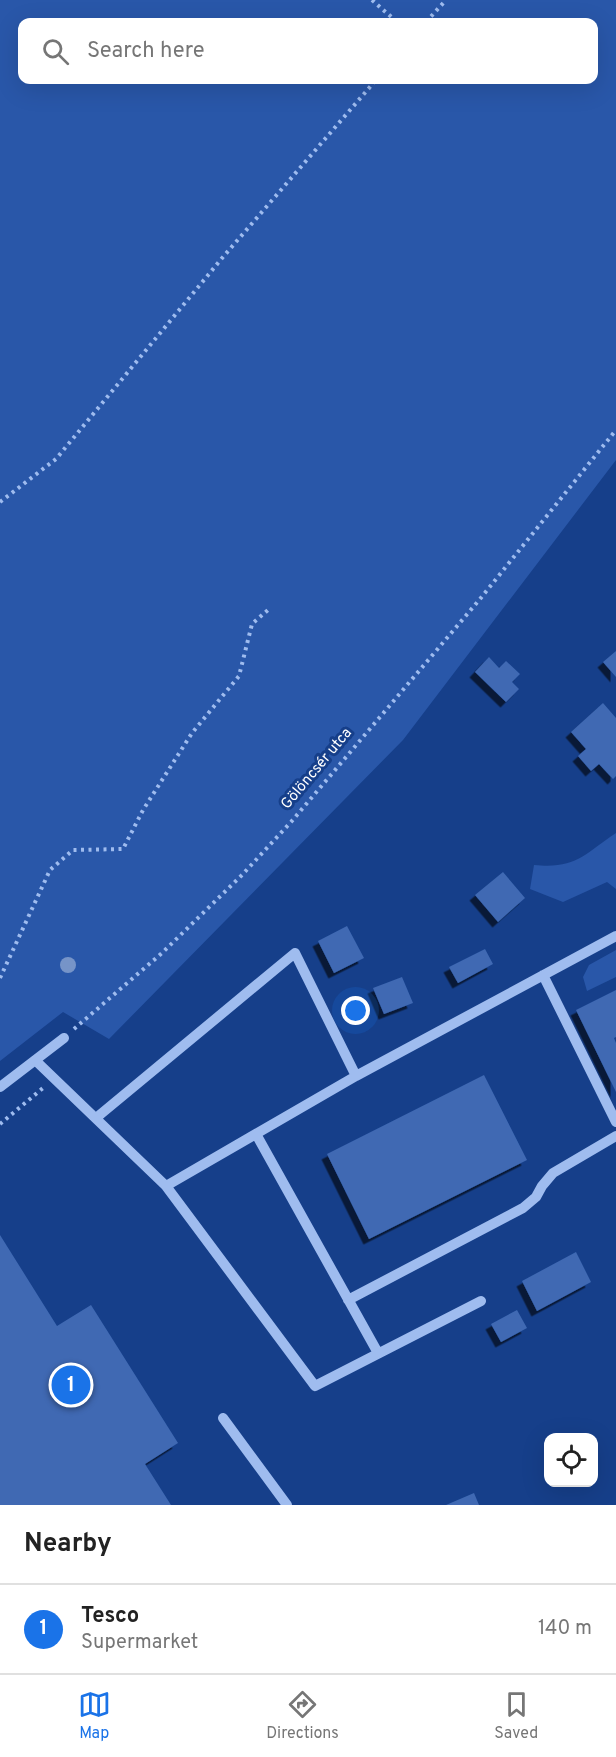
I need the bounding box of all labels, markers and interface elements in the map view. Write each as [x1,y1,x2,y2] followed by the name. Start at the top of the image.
[18,18,598,84] search box
[39,35,72,68] icon: search
[87,38,205,65] text: Search here
[277,724,357,814] street label: Gölöncsér utca
[341,996,370,1025] your location
[52,1362,90,1408] pin: 1
[544,1433,598,1487] map controls
[544,1433,598,1487] button: locate
[24,1528,112,1561] text: Nearby
[81,1603,139,1630] text: Tesco
[40,1616,48,1642] text: 1
[538,1616,592,1642] text: 140 m
[81,1630,198,1656] text: Supermarket
[78,1688,111,1744] tab: Map
[266,1688,339,1744] tab: Directions
[494,1688,538,1744] tab: Saved

